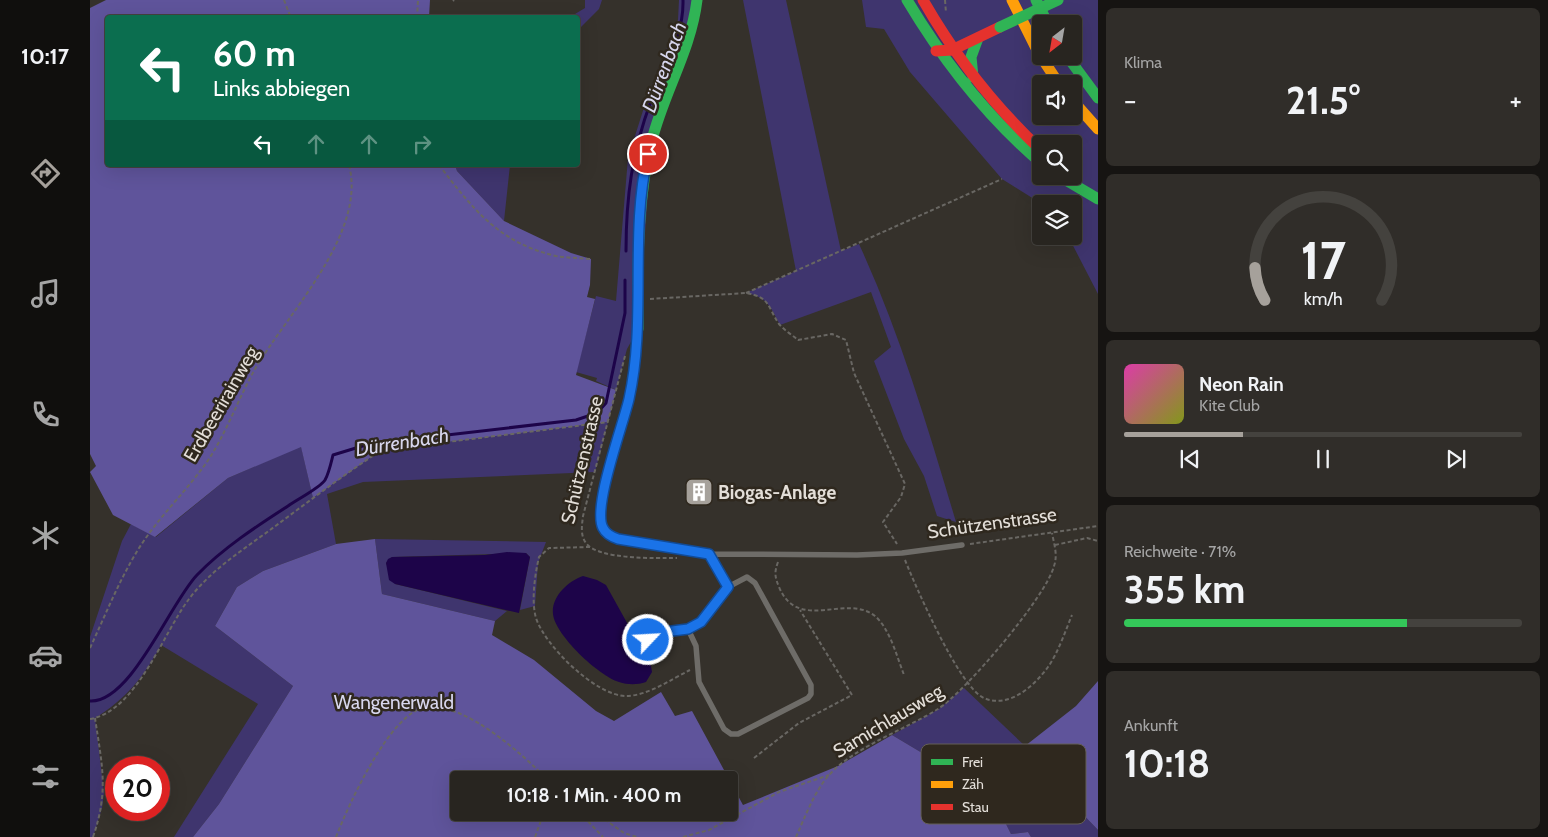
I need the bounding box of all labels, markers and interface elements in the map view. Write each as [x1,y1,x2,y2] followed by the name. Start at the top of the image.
[1032,15,1082,65] north arrow
[1032,15,1082,245] map controls
[637,19,691,115] water label: Dürrenbach
[213,32,296,75] text: 60 m
[130,35,195,100] icon: left
[21,43,69,70] text: 10:17
[1124,53,1162,72] text: Klima
[213,75,350,102] text: Links abbiegen
[1032,75,1082,125] button: sound
[1286,77,1360,124] text: 21.5°
[1124,83,1136,117] text: −
[1510,83,1522,117] text: +
[249,130,277,158] icon: left
[302,130,330,158] icon: ahead
[355,130,383,158] icon: ahead
[408,130,436,158] icon: right
[627,133,669,175] pin
[1032,135,1082,185] button: search
[634,140,662,168] icon: arrive
[28,156,63,191] icon: directions
[1032,195,1082,245] button: layers
[1300,229,1346,292] text: 17
[28,276,63,311] icon: music
[1303,288,1343,309] text: km/h
[179,342,263,466] street label: Erdbeerirainweg
[1199,373,1284,396] text: Neon Rain
[556,394,608,526] street label: Schützenstrasse
[1199,396,1260,415] text: Kite Club
[28,397,63,432] icon: phone
[354,423,450,461] water label: Dürrenbach
[1176,445,1204,473] icon: previous
[1309,445,1337,473] icon: pause
[1442,445,1470,473] icon: next
[684,477,714,507] building icon: Biogas-Anlage
[718,481,836,504] place label: Biogas-Anlage
[926,503,1058,543] street label: Schützenstrasse
[28,518,63,553] icon: climate
[1124,542,1236,561] text: Reichweite · 71%
[1124,566,1245,613] text: 355 km
[621,613,673,665] position arrow
[28,638,63,673] icon: car
[829,679,948,763] street label: Samichlausweg
[334,691,454,714] park label: Wangenerwald
[1124,716,1178,735] text: Ankunft
[1124,740,1210,787] text: 10:18
[921,744,1086,824] legend
[962,753,983,771] text: Frei
[105,756,170,821] speed limit sign: 20
[28,759,63,794] icon: filters
[962,775,984,793] text: Zäh
[507,784,681,807] text: 10:18 · 1 Min. · 400 m
[962,798,989,816] text: Stau

